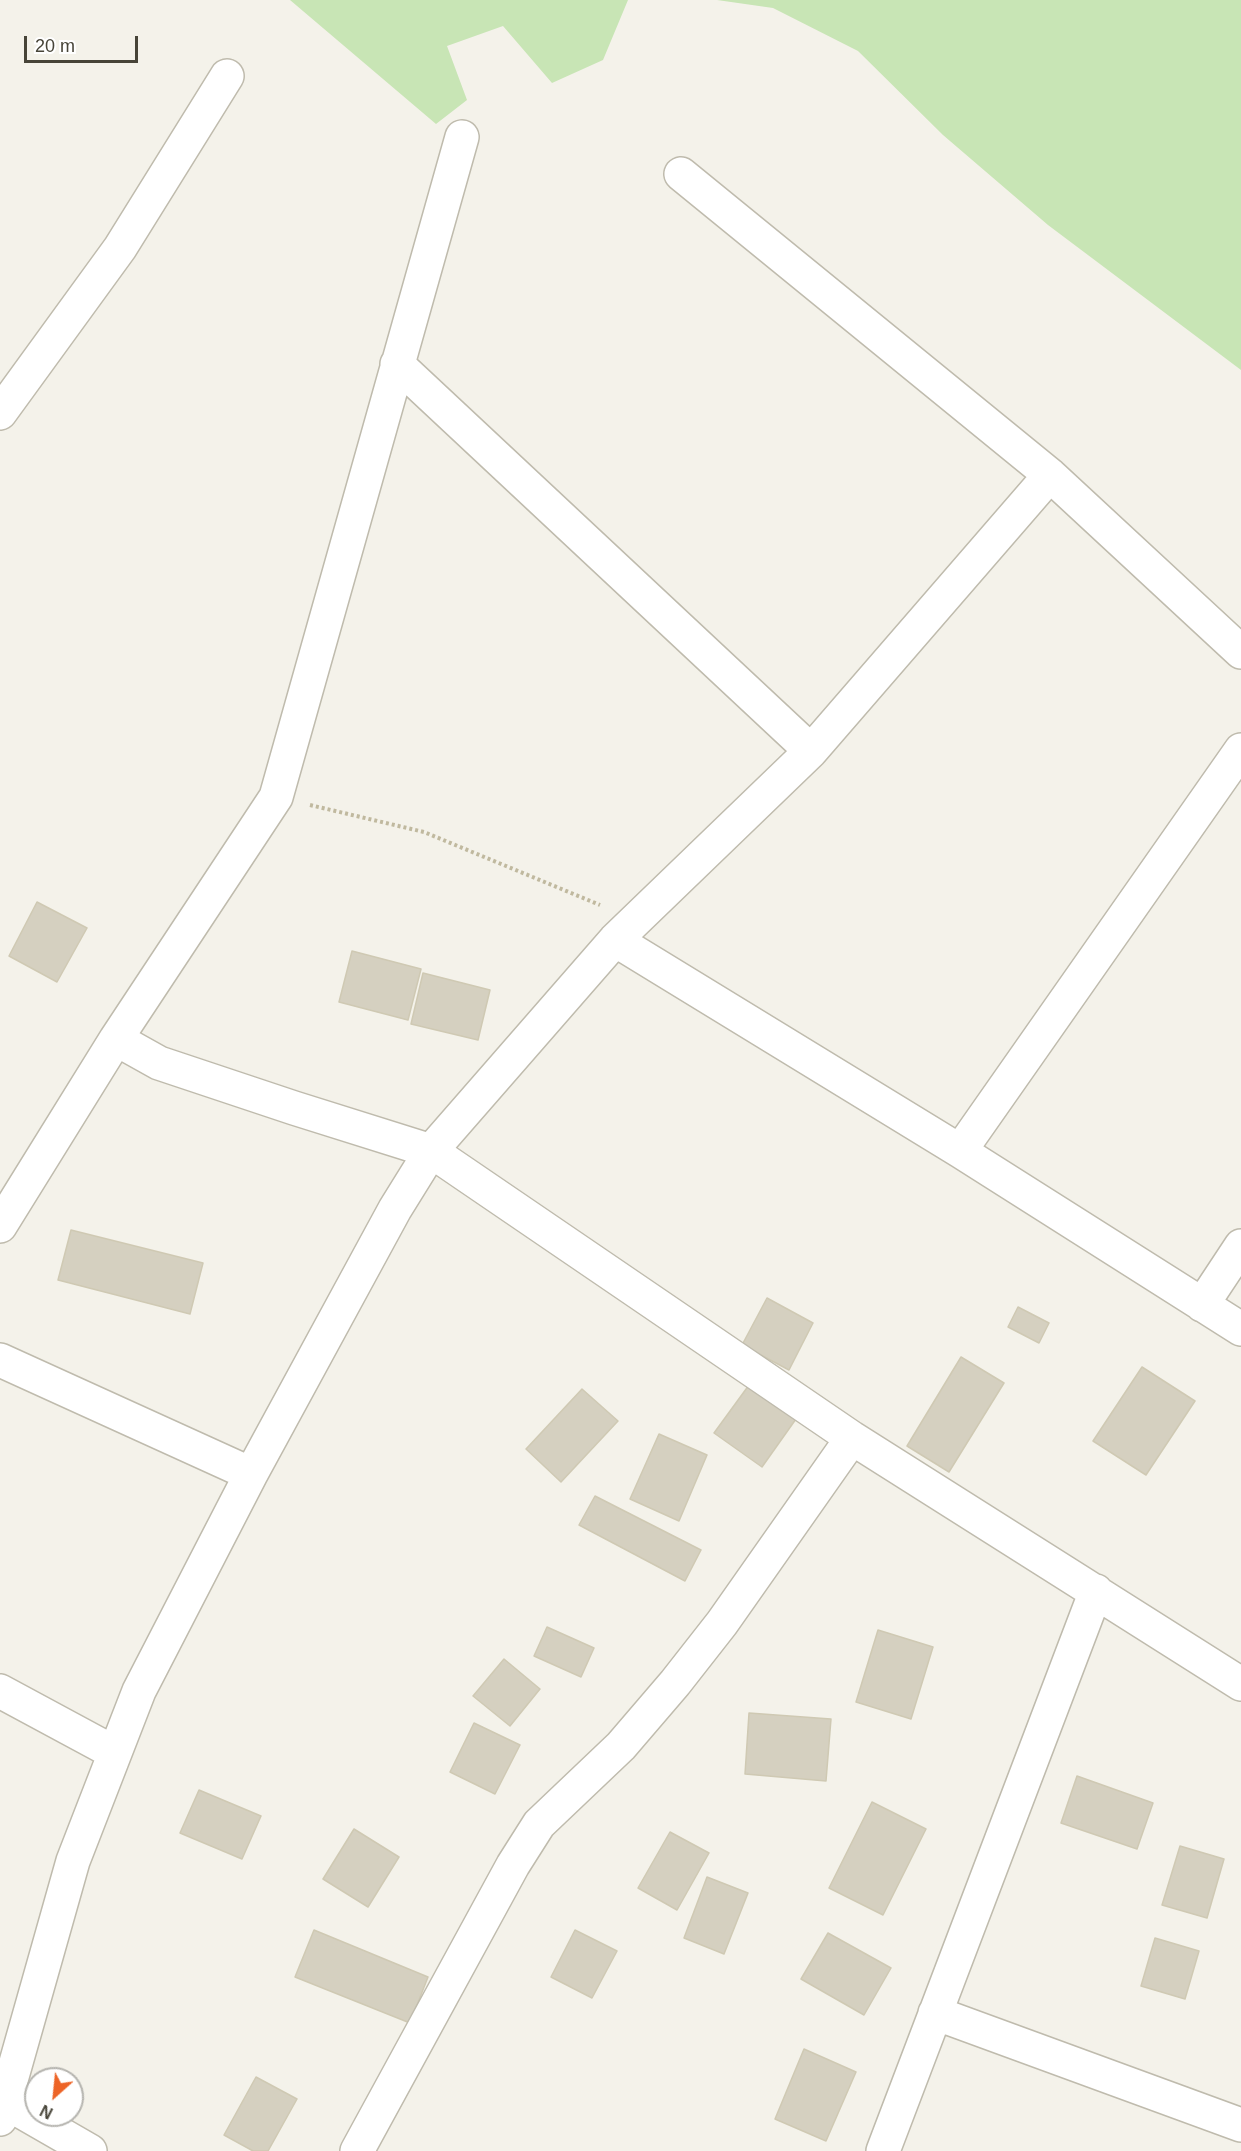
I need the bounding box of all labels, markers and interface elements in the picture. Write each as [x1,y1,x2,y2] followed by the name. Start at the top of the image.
[27,24,141,62] scale bar
[35,36,75,56] text: 20 m
[24,2067,84,2127] north arrow
[37,2102,56,2122] text: N

